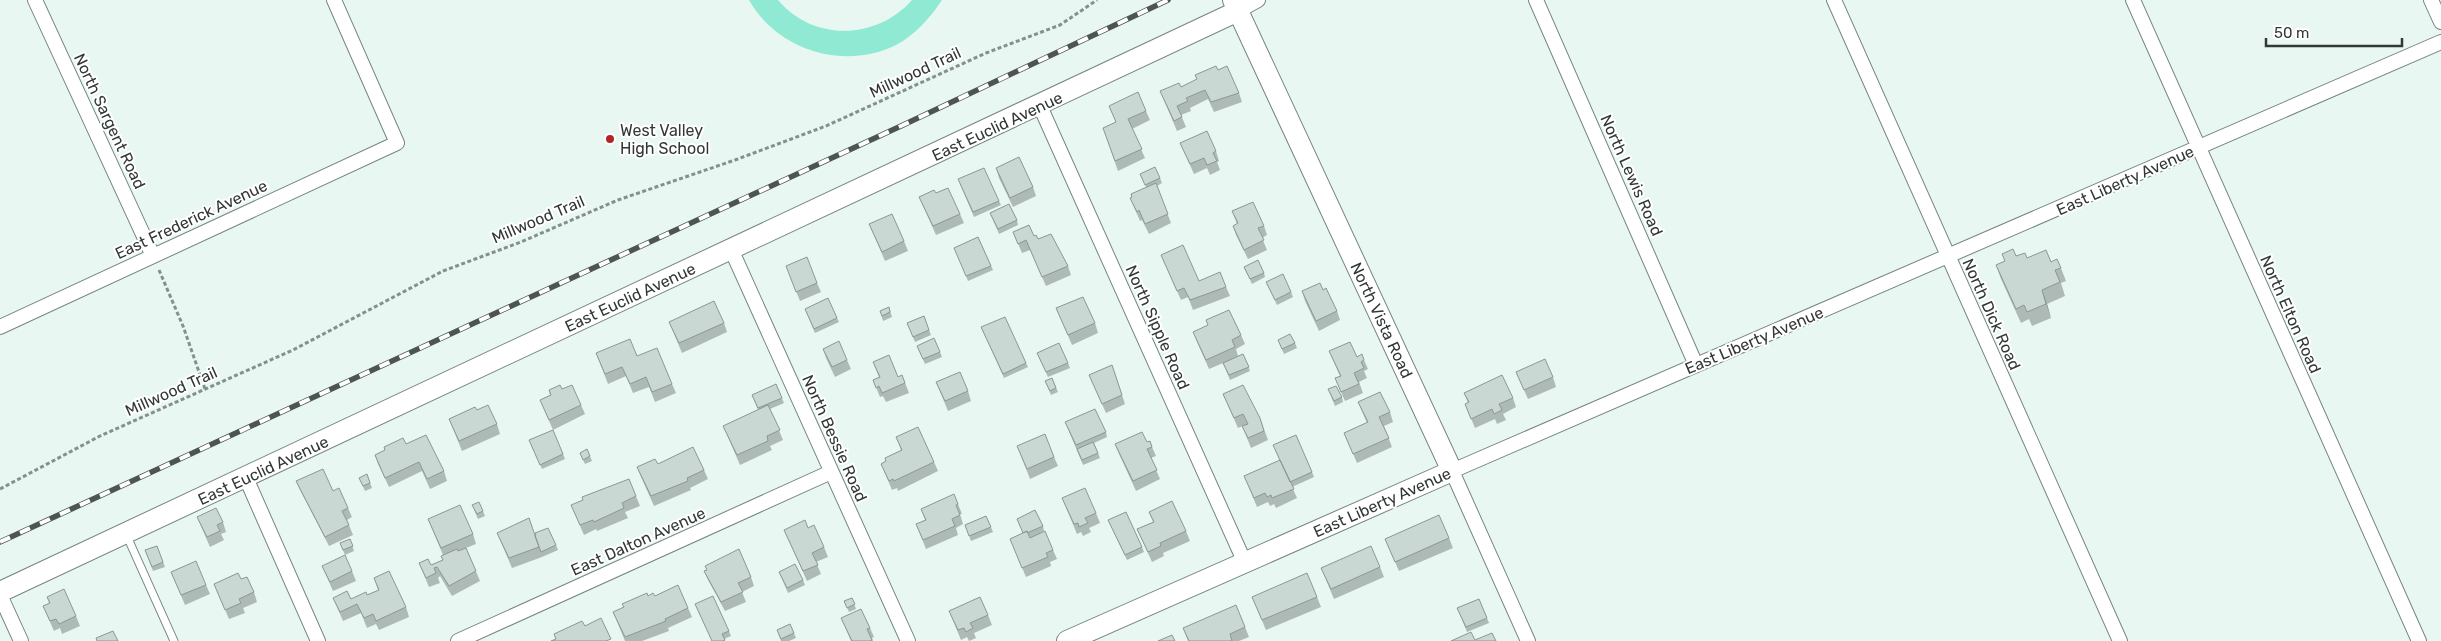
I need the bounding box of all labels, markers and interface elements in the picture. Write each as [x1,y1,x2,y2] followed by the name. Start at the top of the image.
[2266,15,2402,47] scale bar
[2274,24,2309,42] text: 50 m
[866,43,964,102] street label: Millwood Trail
[70,50,149,192] street label: North Sargent Road
[929,88,1065,165] street label: East Euclid Avenue
[1596,112,1667,239] street label: North Lewis Road
[620,121,709,158] place label: West Valley High School
[604,133,616,145] marker: West Valley High School
[2054,142,2197,219] street label: East Liberty Avenue
[112,176,270,263] street label: East Frederick Avenue
[489,191,587,248] street label: Millwood Trail
[2256,252,2325,376] street label: North Elton Road
[1958,256,2025,373] street label: North Dick Road
[562,259,698,336] street label: East Euclid Avenue
[1346,259,1417,381] street label: North Vista Road
[1122,262,1193,392] street label: North Sipple Road
[1682,303,1826,378] street label: East Liberty Avenue
[122,363,220,420] street label: Millwood Trail
[798,372,871,505] street label: North Bessie Road
[195,432,331,509] street label: East Euclid Avenue
[1311,464,1454,541] street label: East Liberty Avenue
[568,503,708,580] street label: East Dalton Avenue

